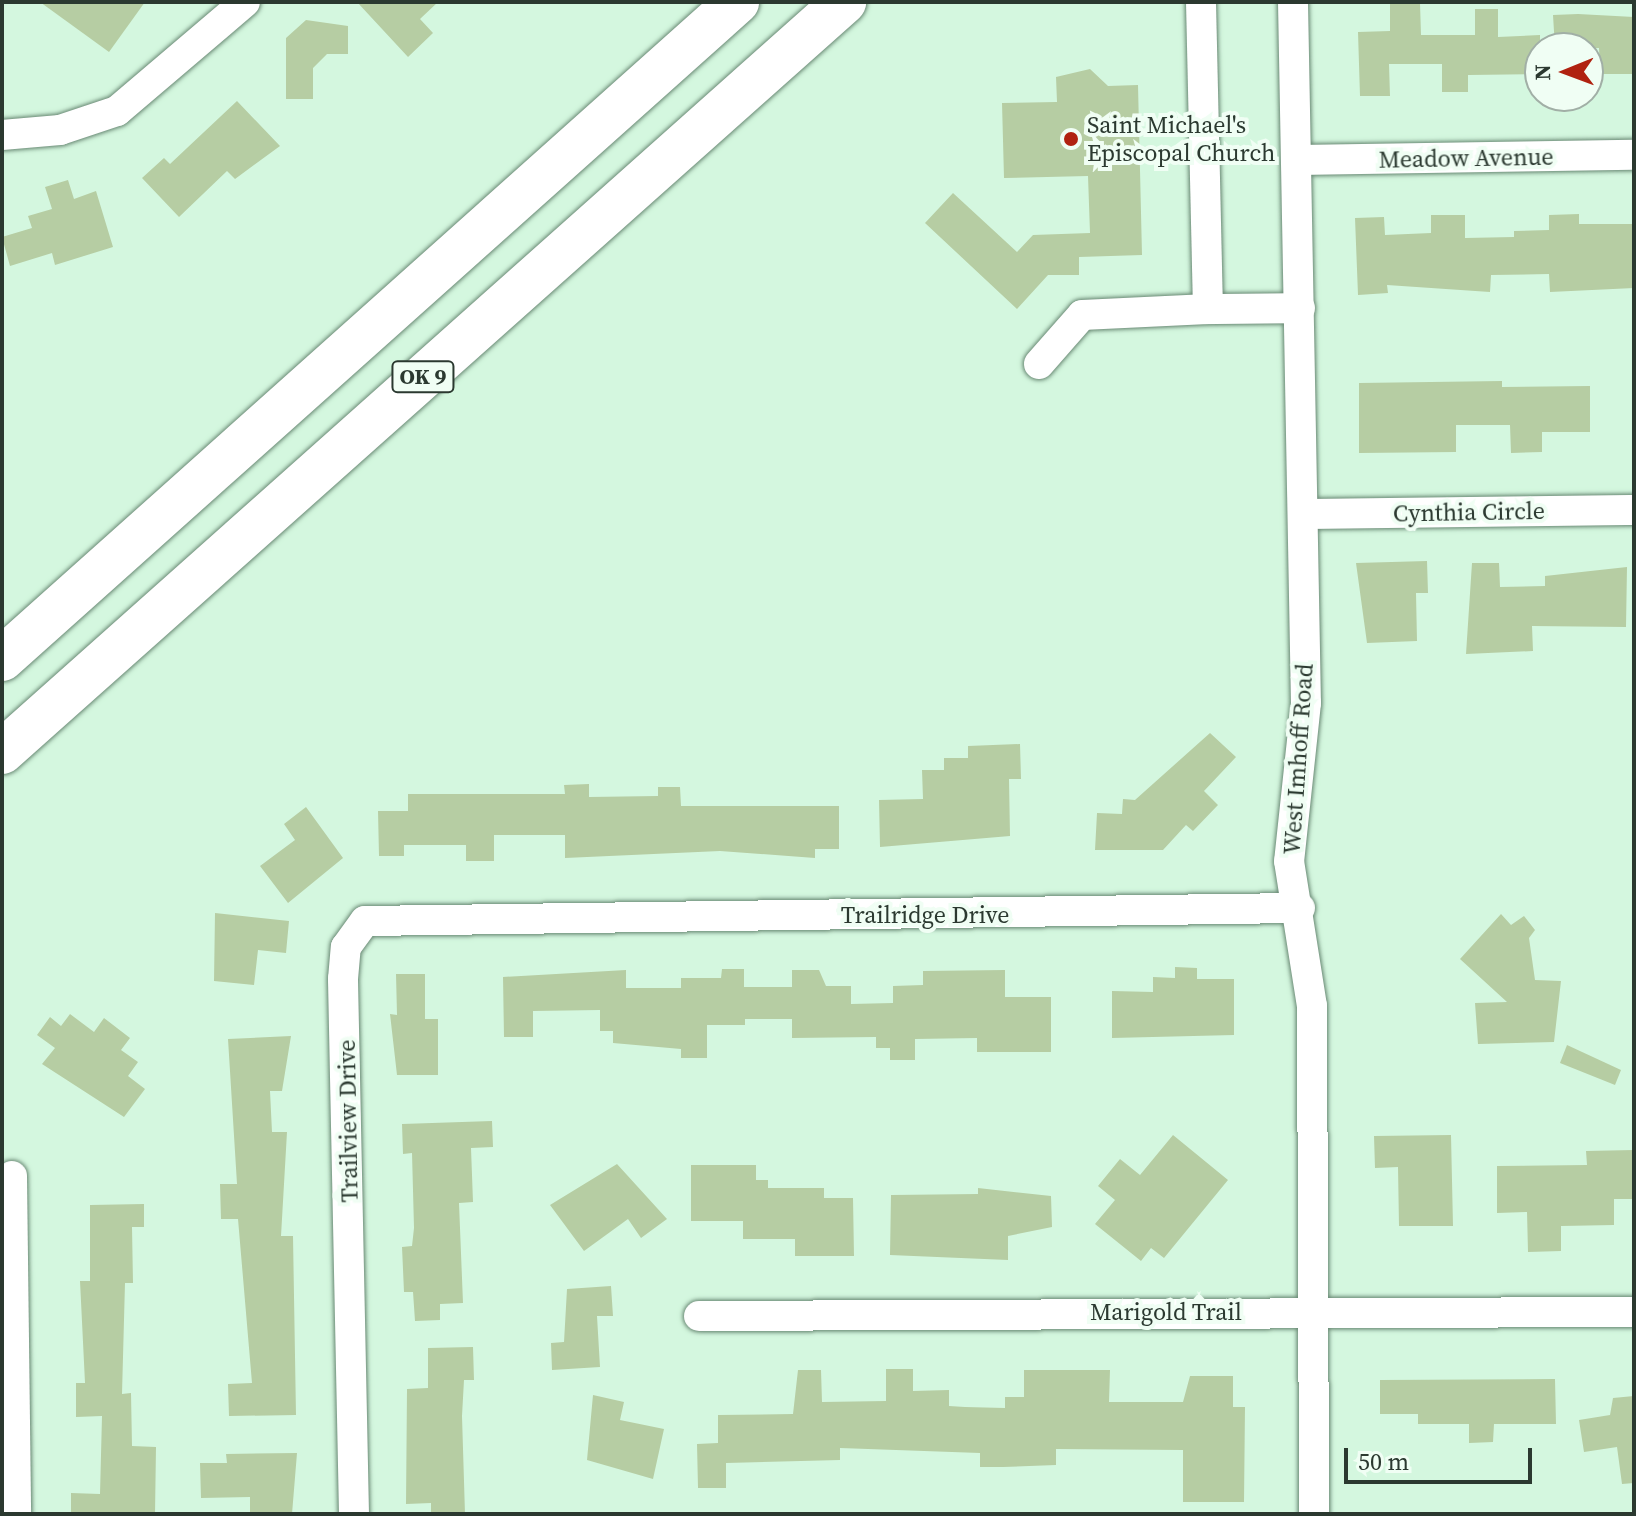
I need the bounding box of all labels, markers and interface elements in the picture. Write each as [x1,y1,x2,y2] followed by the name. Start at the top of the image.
[1524,32,1604,112] north arrow
[1527,64,1557,81] text: N
[1087,111,1275,167] place label: Saint Michael's Episcopal Church
[1062,130,1080,148] marker: Saint Michael's Episcopal Church
[1378,142,1554,174] street label: Meadow Avenue
[391,359,455,395] road number: OK 9
[1393,496,1545,528] street label: Cynthia Circle
[1277,663,1319,855] street label: West Imhoff Road
[841,901,1009,929] street label: Trailridge Drive
[332,1039,364,1203] street label: Trailview Drive
[1090,1298,1242,1326] street label: Marigold Trail
[1348,1432,1536,1482] scale bar
[1358,1445,1409,1478] text: 50 m

